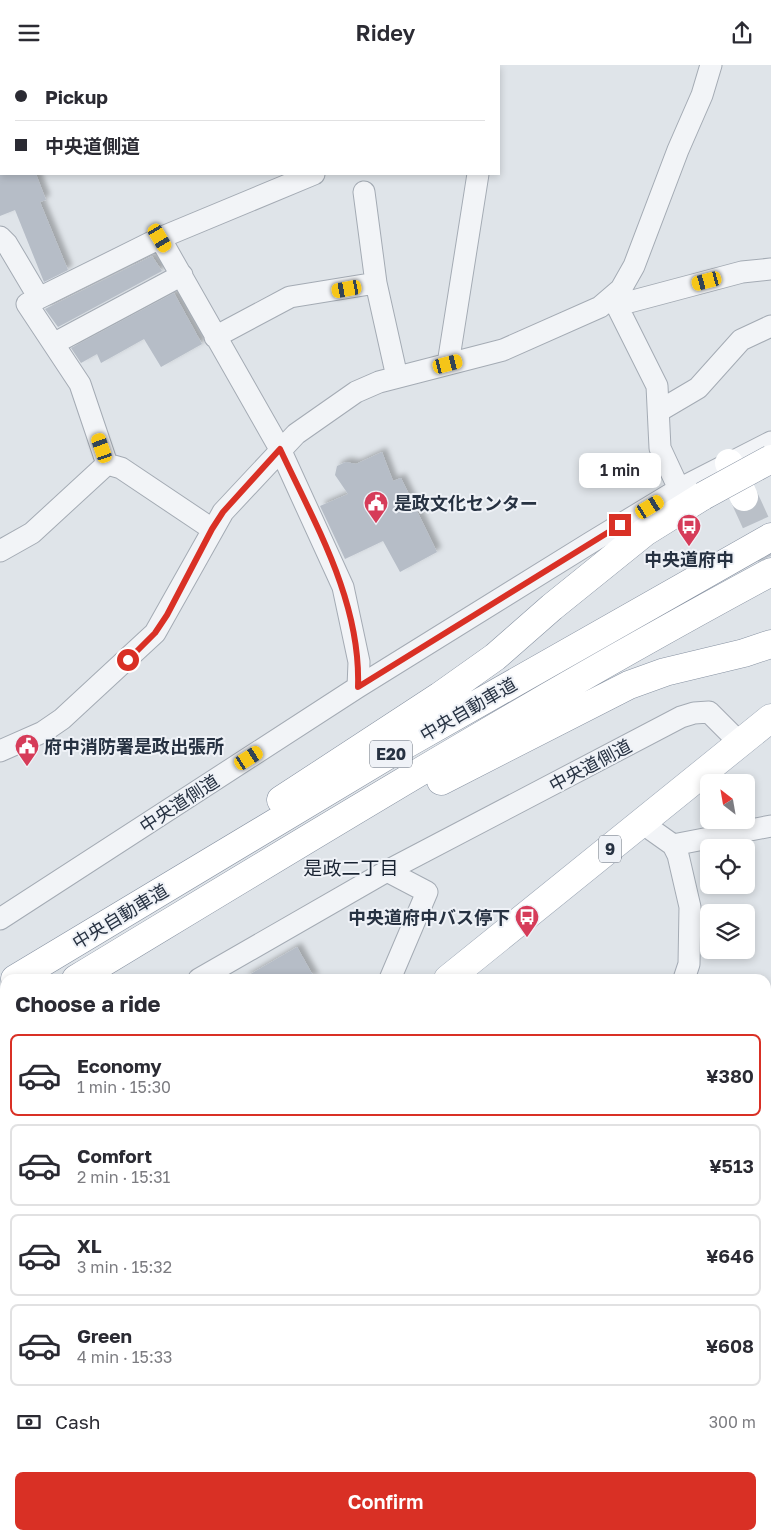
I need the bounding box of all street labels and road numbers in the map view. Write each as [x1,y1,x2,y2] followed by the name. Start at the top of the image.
[416,672,520,746] street label: 中央自動車道
[545,734,635,796] street label: 中央道側道
[370,741,412,767] road number: E20
[135,769,223,837] street label: 中央道側道
[599,836,621,863] road number: 9
[68,879,172,953] street label: 中央自動車道

